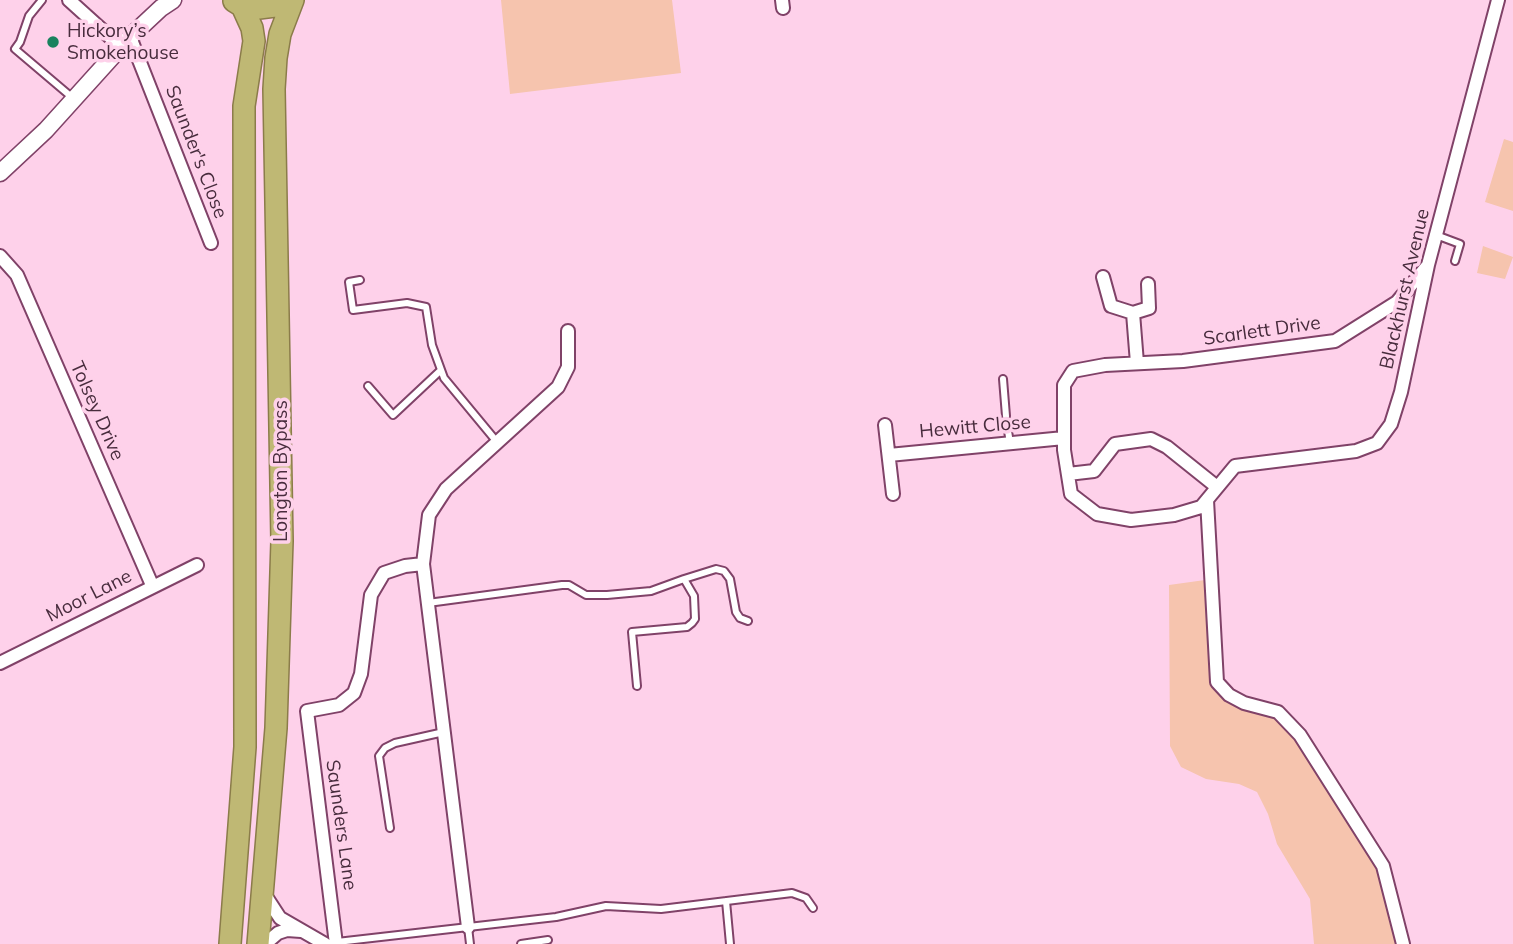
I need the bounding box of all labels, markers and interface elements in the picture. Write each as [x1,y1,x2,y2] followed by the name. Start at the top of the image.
[67,20,179,64] place label: Hickory’s Smokehouse
[45,34,61,50] marker: Hickory’s Smokehouse
[160,82,232,222] street label: Saunder's Close
[1375,207,1435,371] street label: Blackhurst Avenue
[1202,311,1322,351] street label: Scarlett Drive
[65,358,129,464] street label: Tolsey Drive
[270,400,292,542] street label: Longton Bypass
[918,411,1032,443] street label: Hewitt Close
[42,565,136,627] street label: Moor Lane
[321,758,361,892] street label: Saunders Lane

